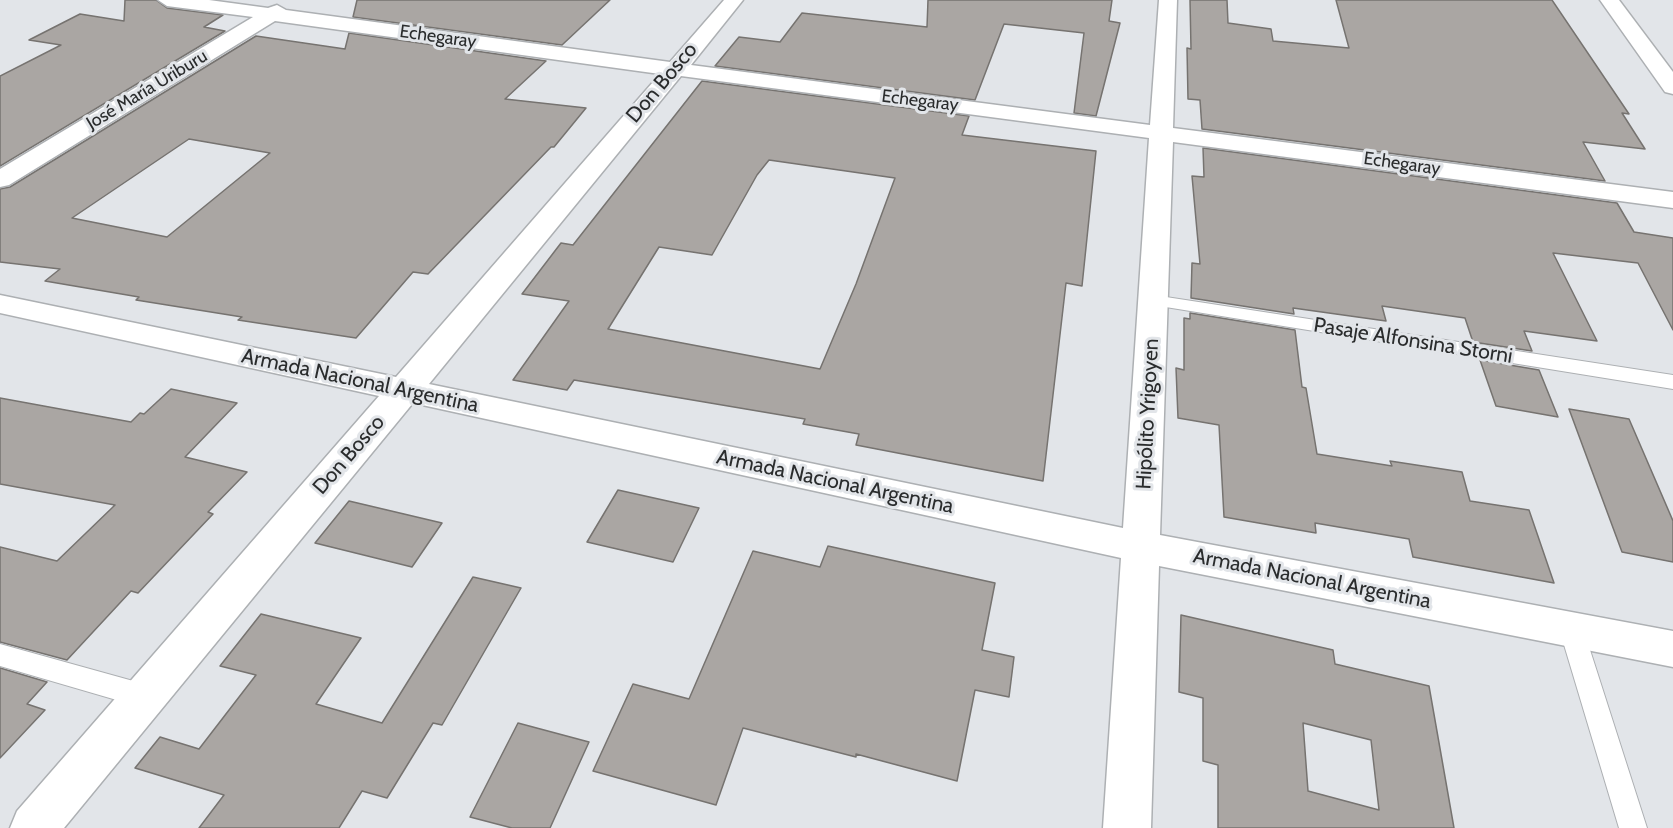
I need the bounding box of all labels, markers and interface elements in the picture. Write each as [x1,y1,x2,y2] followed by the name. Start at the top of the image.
[398,21,478,53] street label: Echegaray
[621,38,703,128] street label: Don Bosco
[83,45,211,135] street label: José María Uriburu
[880,86,960,116] street label: Echegaray
[1362,148,1442,180] street label: Echegaray
[1312,313,1514,369] street label: Pasaje Alfonsina Storni
[1131,338,1165,490] street label: Hipólito Yrigoyen
[239,344,481,418] street label: Armada Nacional Argentina
[308,410,390,500] street label: Don Bosco
[714,445,956,519] street label: Armada Nacional Argentina
[1191,544,1433,614] street label: Armada Nacional Argentina

